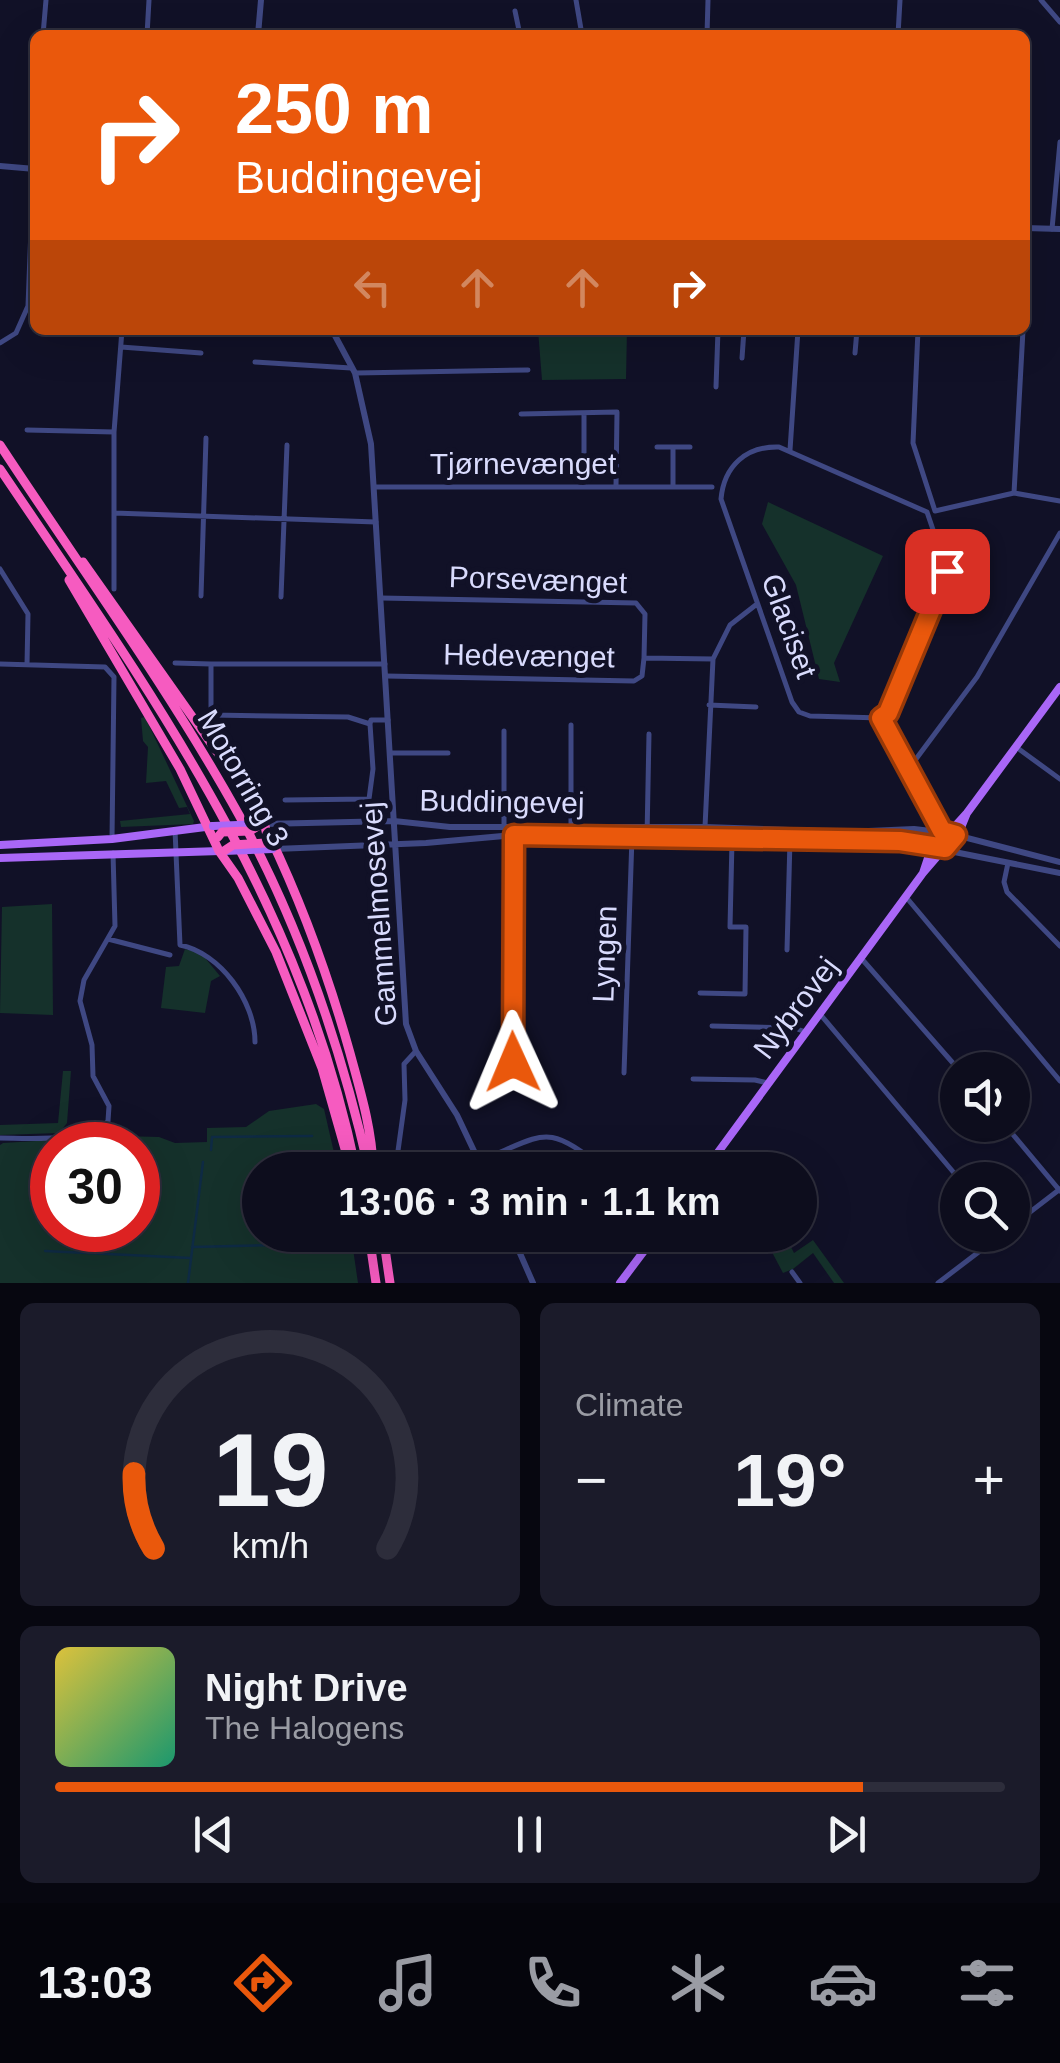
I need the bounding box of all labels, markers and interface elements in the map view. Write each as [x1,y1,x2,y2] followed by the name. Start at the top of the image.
[70,70,200,200] icon: right
[235,70,433,148] text: 250 m
[235,152,483,203] text: Buddingevej
[345,260,400,315] icon: left
[450,260,505,315] icon: ahead
[555,260,610,315] icon: ahead
[660,260,715,315] icon: right
[430,447,617,480] street label: Tjørnevænget
[905,529,990,614] pin
[920,544,975,599] icon: arrive
[448,560,628,599] street label: Porsevænget
[755,569,824,683] street label: Glaciset
[443,638,616,674] street label: Hedevænget
[191,704,296,852] street label: Motorring 3
[419,784,585,819] street label: Buddingevej
[354,801,403,1027] street label: Gammelmosevej
[586,905,623,1003] street label: Lyngen
[747,950,844,1065] street label: Nybrovej
[461,1010,565,1114] position arrow
[940,1052,1030,1252] map controls
[940,1052,1030,1142] button: sound
[30,1122,160,1252] speed limit sign: 30
[940,1162,1030,1252] button: search
[338,1181,721,1223] text: 13:06 · 3 min · 1.1 km
[575,1387,683,1423] text: Climate
[212,1412,328,1528] text: 19
[733,1438,847,1522] text: 19°
[575,1449,607,1511] text: −
[973,1449,1005,1511] text: +
[231,1526,309,1566] text: km/h
[205,1667,408,1709] text: Night Drive
[205,1710,404,1746] text: The Halogens
[186,1807,241,1862] icon: previous
[502,1807,557,1862] icon: pause
[819,1807,874,1862] icon: next
[228,1948,298,2018] icon: directions
[373,1948,443,2018] icon: music
[518,1948,588,2018] icon: phone
[663,1948,733,2018] icon: climate
[808,1948,878,2018] icon: car
[952,1948,1022,2018] icon: filters
[37,1957,153,2008] text: 13:03

